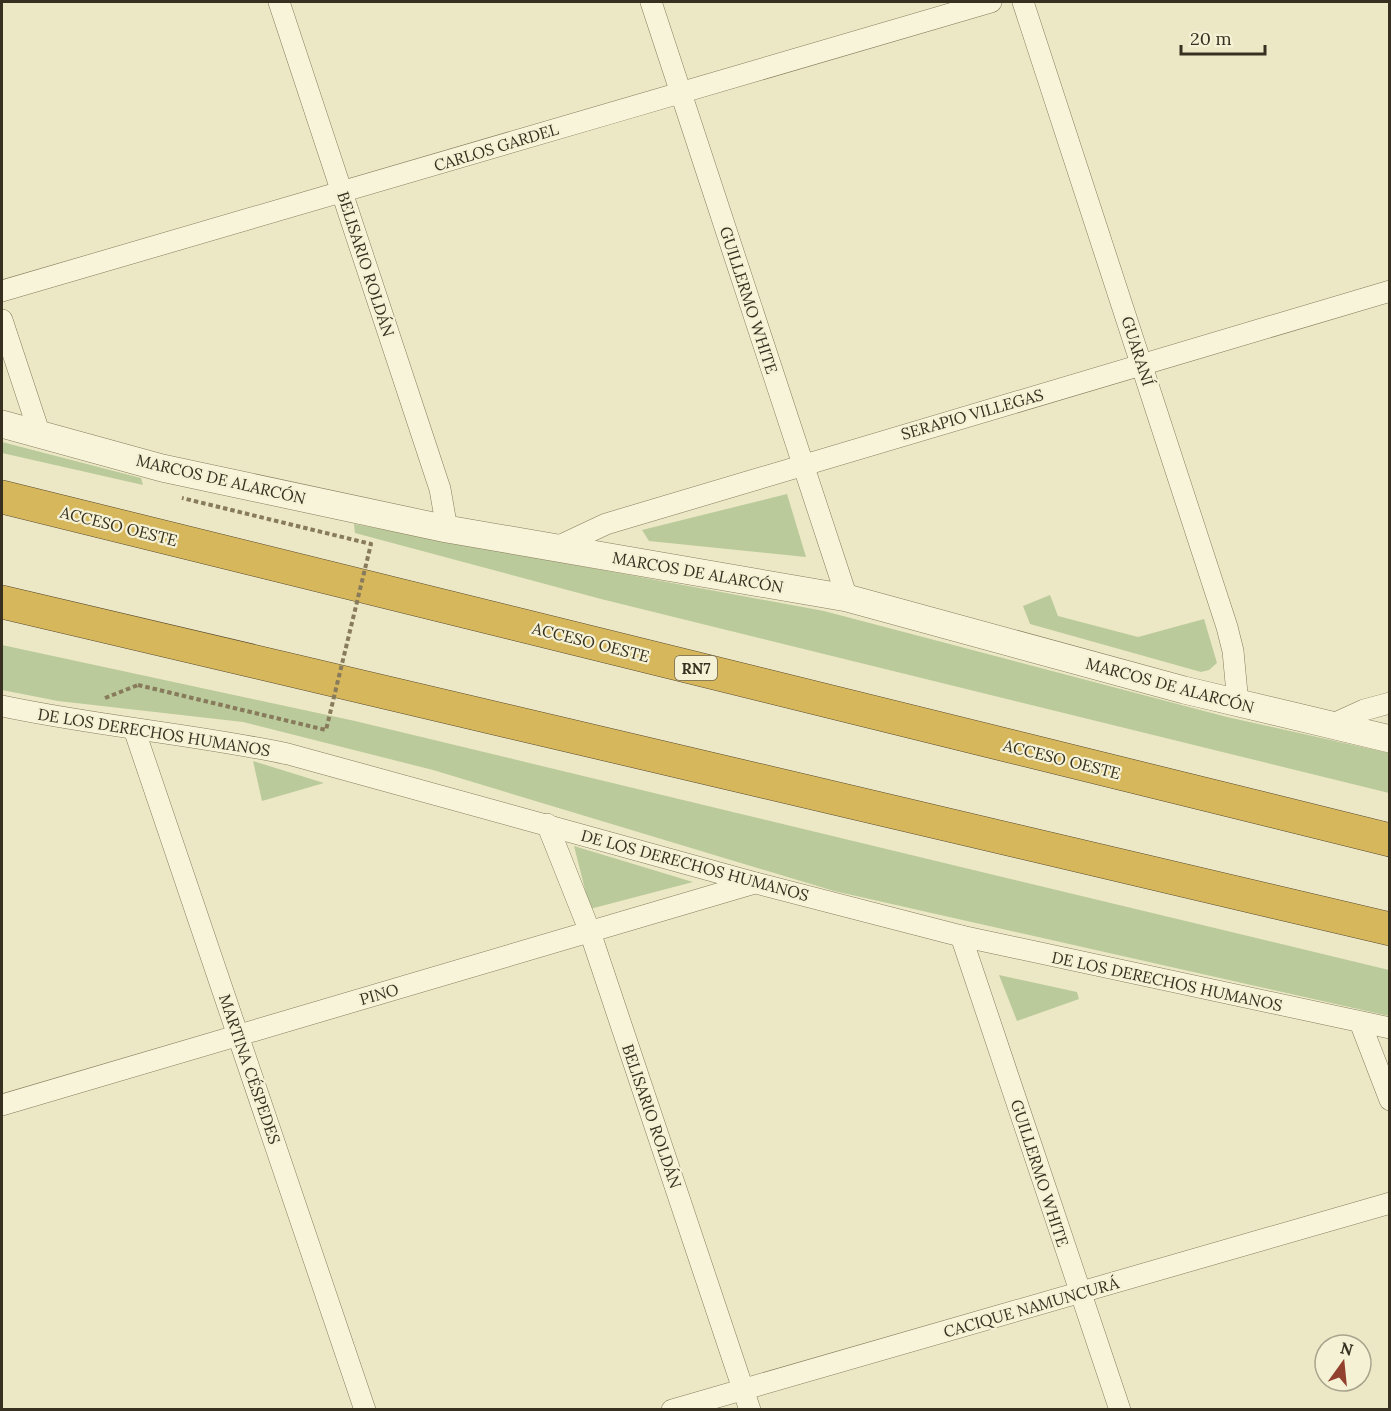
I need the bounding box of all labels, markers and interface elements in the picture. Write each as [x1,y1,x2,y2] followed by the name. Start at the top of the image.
[1181,18,1265,56] scale bar
[1190,27,1232,50] text: 20 m
[431,119,561,175] street label: CARLOS GARDEL
[333,189,399,339] street label: BELISARIO ROLDÁN
[716,224,782,376] street label: GUILLERMO WHITE
[1117,314,1159,389] street label: GUARANÍ
[899,384,1045,444] street label: SERAPIO VILLEGAS
[134,450,308,508] street label: MARCOS DE ALARCÓN
[57,502,180,550] street label: ACCESO OESTE
[611,547,785,597] street label: MARCOS DE ALARCÓN
[529,618,652,666] street label: ACCESO OESTE
[1084,653,1256,717] street label: MARCOS DE ALARCÓN
[675,656,717,680] road number: RN7
[36,704,272,760] street label: DE LOS DERECHOS HUMANOS
[1000,735,1123,783] street label: ACCESO OESTE
[579,825,811,905] street label: DE LOS DERECHOS HUMANOS
[1050,947,1284,1015] street label: DE LOS DERECHOS HUMANOS
[357,979,401,1009] street label: PINO
[215,991,285,1147] street label: MARTINA CÉSPEDES
[618,1041,686,1191] street label: BELISARIO ROLDÁN
[1007,1097,1073,1249] street label: GUILLERMO WHITE
[941,1272,1122,1342] street label: CACIQUE NAMUNCURÁ
[1313,1333,1373,1393] north arrow
[1338,1337,1355,1360] text: N

